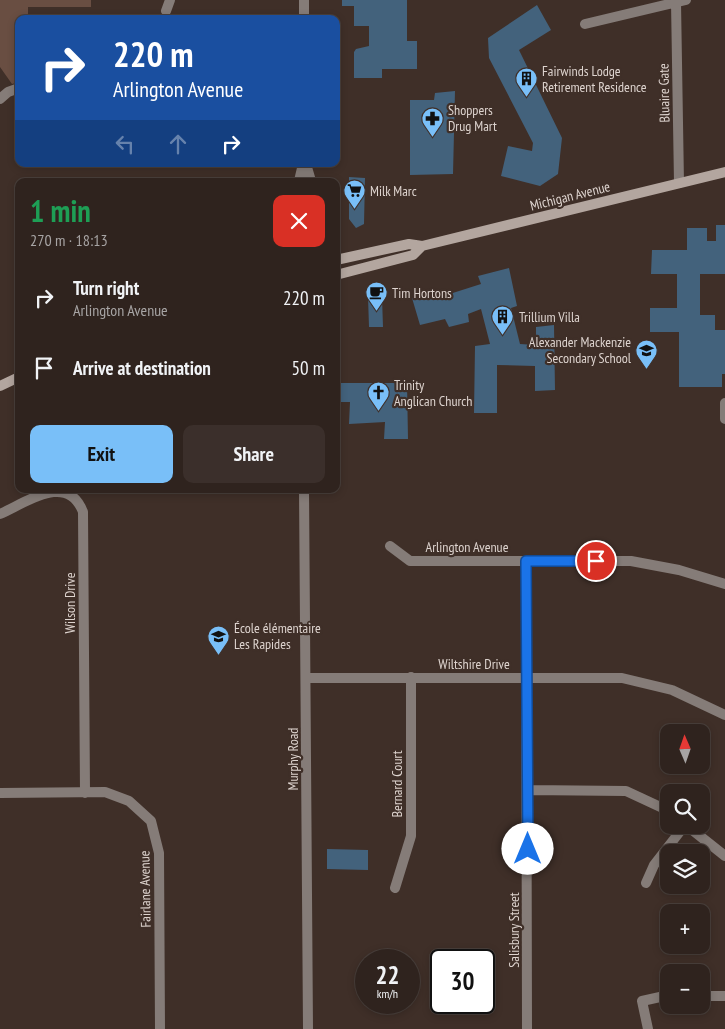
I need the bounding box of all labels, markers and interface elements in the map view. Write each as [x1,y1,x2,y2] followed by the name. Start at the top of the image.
[113,31,194,77] text: 220 m
[30,35,95,100] icon: right
[542,62,647,96] place label: Fairwinds Lodge Retirement Residence
[654,63,674,123] street label: Bluaire Gate
[514,67,538,98] building icon: Fairwinds Lodge Retirement Residence
[113,75,243,103] text: Arlington Avenue
[448,101,497,135] place label: Shoppers Drug Mart
[420,106,444,137] pharmacy icon: Shoppers Drug Mart
[111,130,139,158] icon: left
[164,130,192,158] icon: ahead
[217,130,245,158] icon: right
[528,177,612,215] street label: Michigan Avenue
[342,179,366,210] supermarket icon: Milk Marc
[370,182,417,200] place label: Milk Marc
[30,191,91,230] text: 1 min
[273,195,325,247] button: close
[30,230,108,250] text: 270 m · 18:13
[73,276,139,300] text: Turn right
[364,281,388,312] cafe icon: Tim Hortons
[30,284,58,312] icon: right
[392,284,452,302] place label: Tim Hortons
[283,286,325,310] text: 220 m
[73,300,168,320] text: Arlington Avenue
[491,305,515,336] building icon: Trillium Villa
[519,308,580,326] place label: Trillium Villa
[529,333,632,367] place label: Alexander Mackenzie Secondary School
[635,338,659,369] school or university icon: Alexander Mackenzie Secondary School
[30,354,58,382] icon: arrive
[73,356,211,380] text: Arrive at destination
[292,356,325,380] text: 50 m
[394,376,472,410] place label: Trinity Anglican Church
[366,381,390,412] church icon: Trinity Anglican Church
[30,425,173,483] button: Exit
[183,425,325,483] button: Share
[426,538,509,556] street label: Arlington Avenue
[575,540,617,582] pin
[582,547,610,575] icon: arrive
[61,572,79,634] street label: Wilson Drive
[234,619,321,653] place label: École élémentaire Les Rapides
[206,624,230,655] school or university icon: École élémentaire Les Rapides
[438,655,510,673] street label: Wiltshire Drive
[660,724,710,774] north arrow
[660,724,710,1014] map controls
[284,728,302,790] street label: Murphy Road
[388,750,406,818] street label: Bernard Court
[660,784,710,834] button: search
[501,822,553,874] position arrow
[660,844,710,894] button: layers
[135,850,155,928] street label: Fairlane Avenue
[505,892,523,968] street label: Salisbury Street
[660,904,710,954] button: +
[430,949,495,1014] speed limit sign: 30
[376,959,399,991] text: 22
[660,964,710,1014] button: −
[377,986,398,1001] text: km/h

